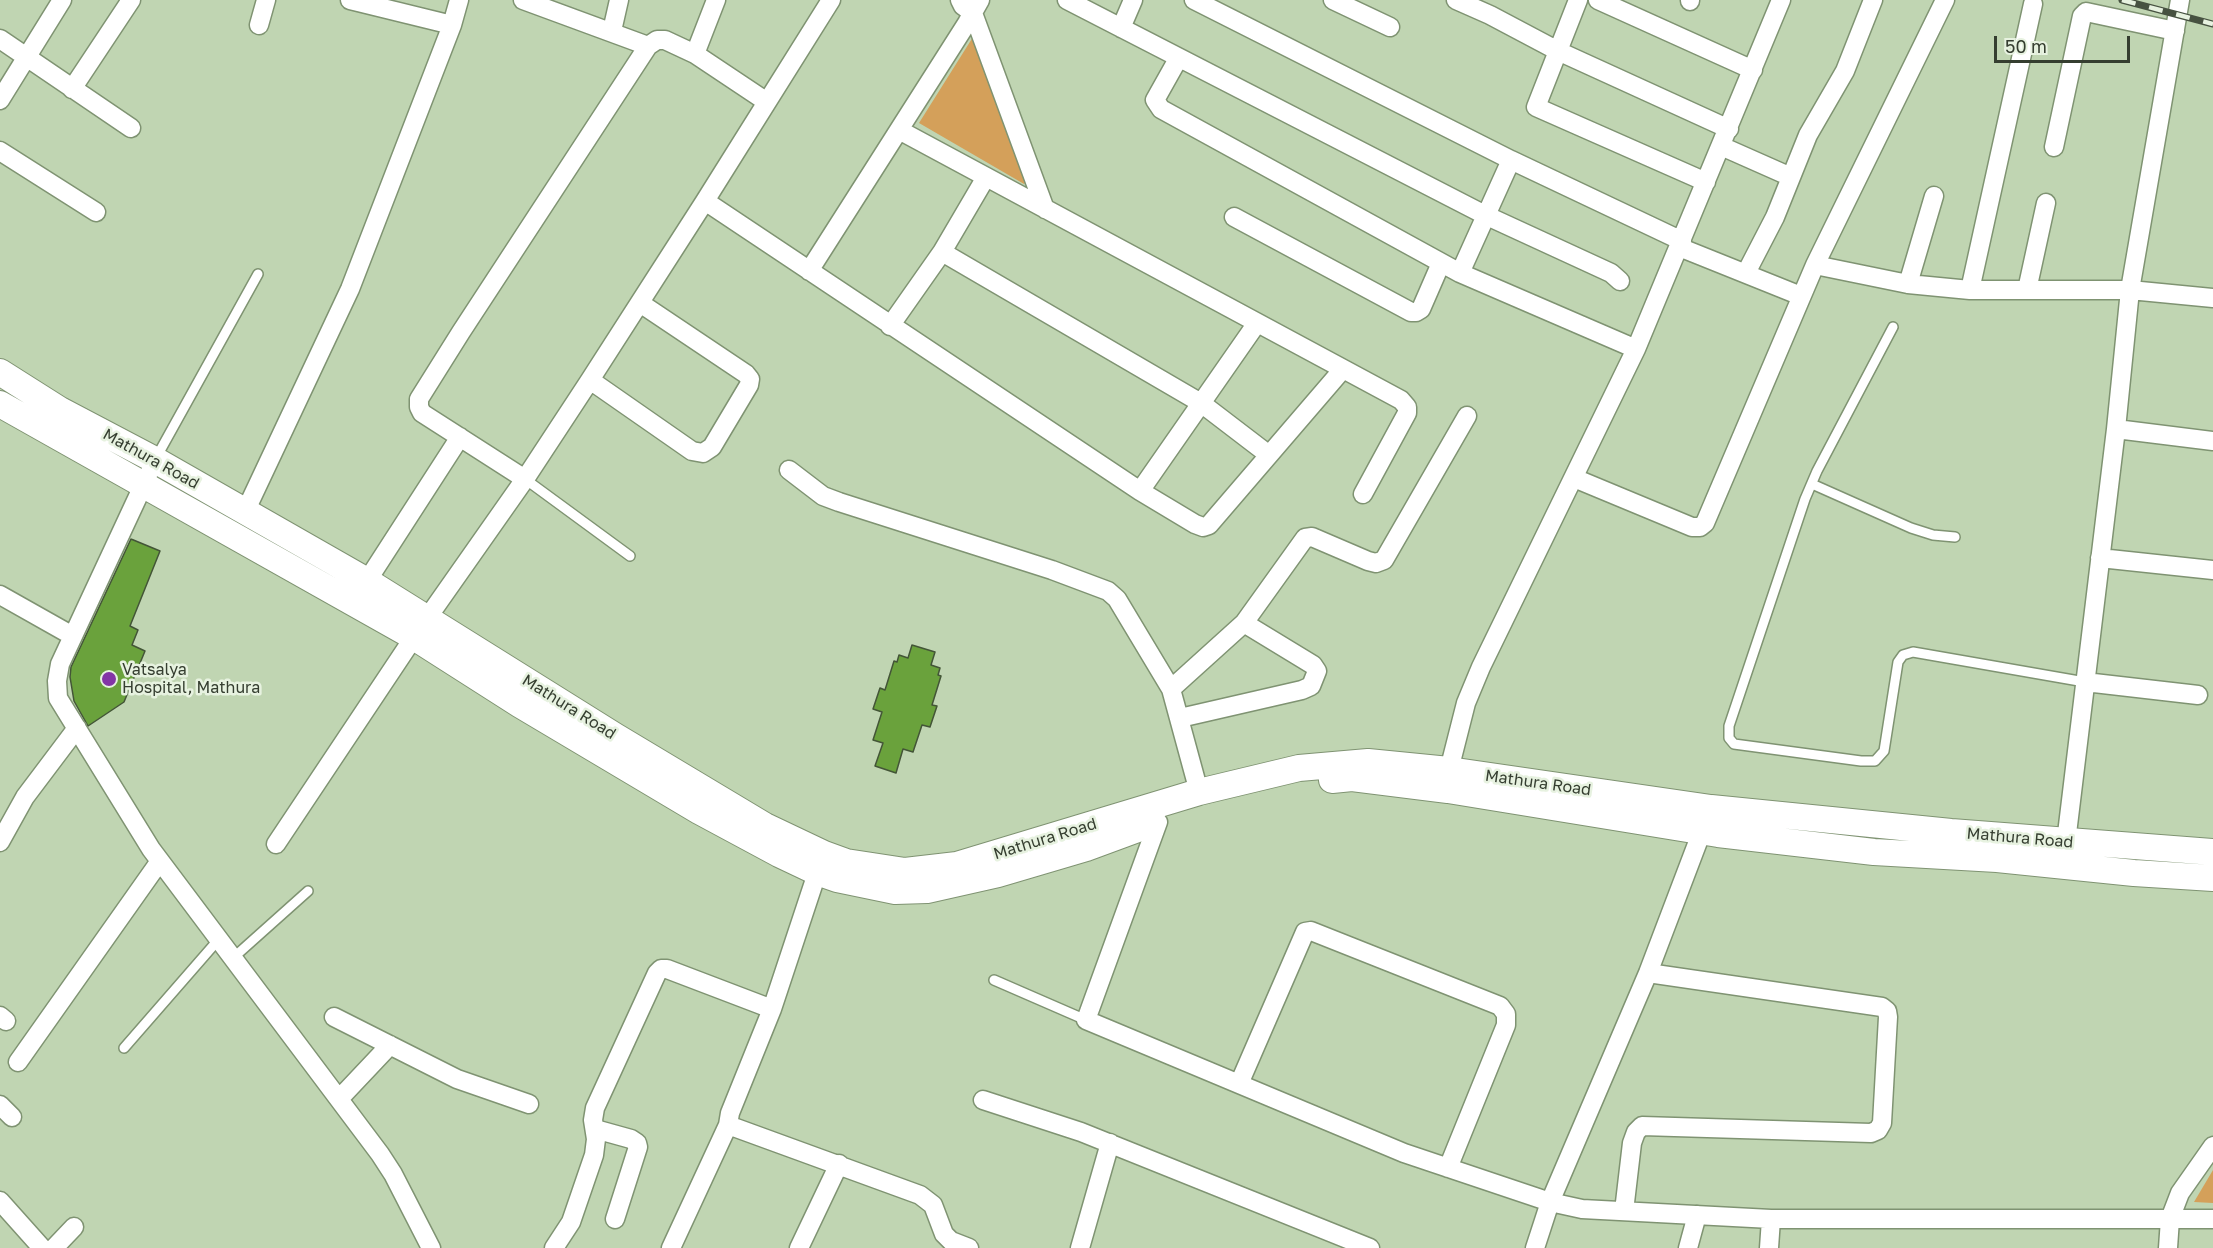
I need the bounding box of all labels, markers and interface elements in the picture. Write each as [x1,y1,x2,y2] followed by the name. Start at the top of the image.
[1997,24,2134,62] scale bar
[2005,35,2047,57] text: 50 m
[100,425,202,493] street label: Mathura Road
[122,660,260,698] place label: Vatsalya Hospital, Mathura
[100,670,118,688] marker: Vatsalya Hospital, Mathura
[519,671,619,743] street label: Mathura Road
[1484,766,1592,800] street label: Mathura Road
[991,814,1099,864] street label: Mathura Road
[1966,824,2074,852] street label: Mathura Road

